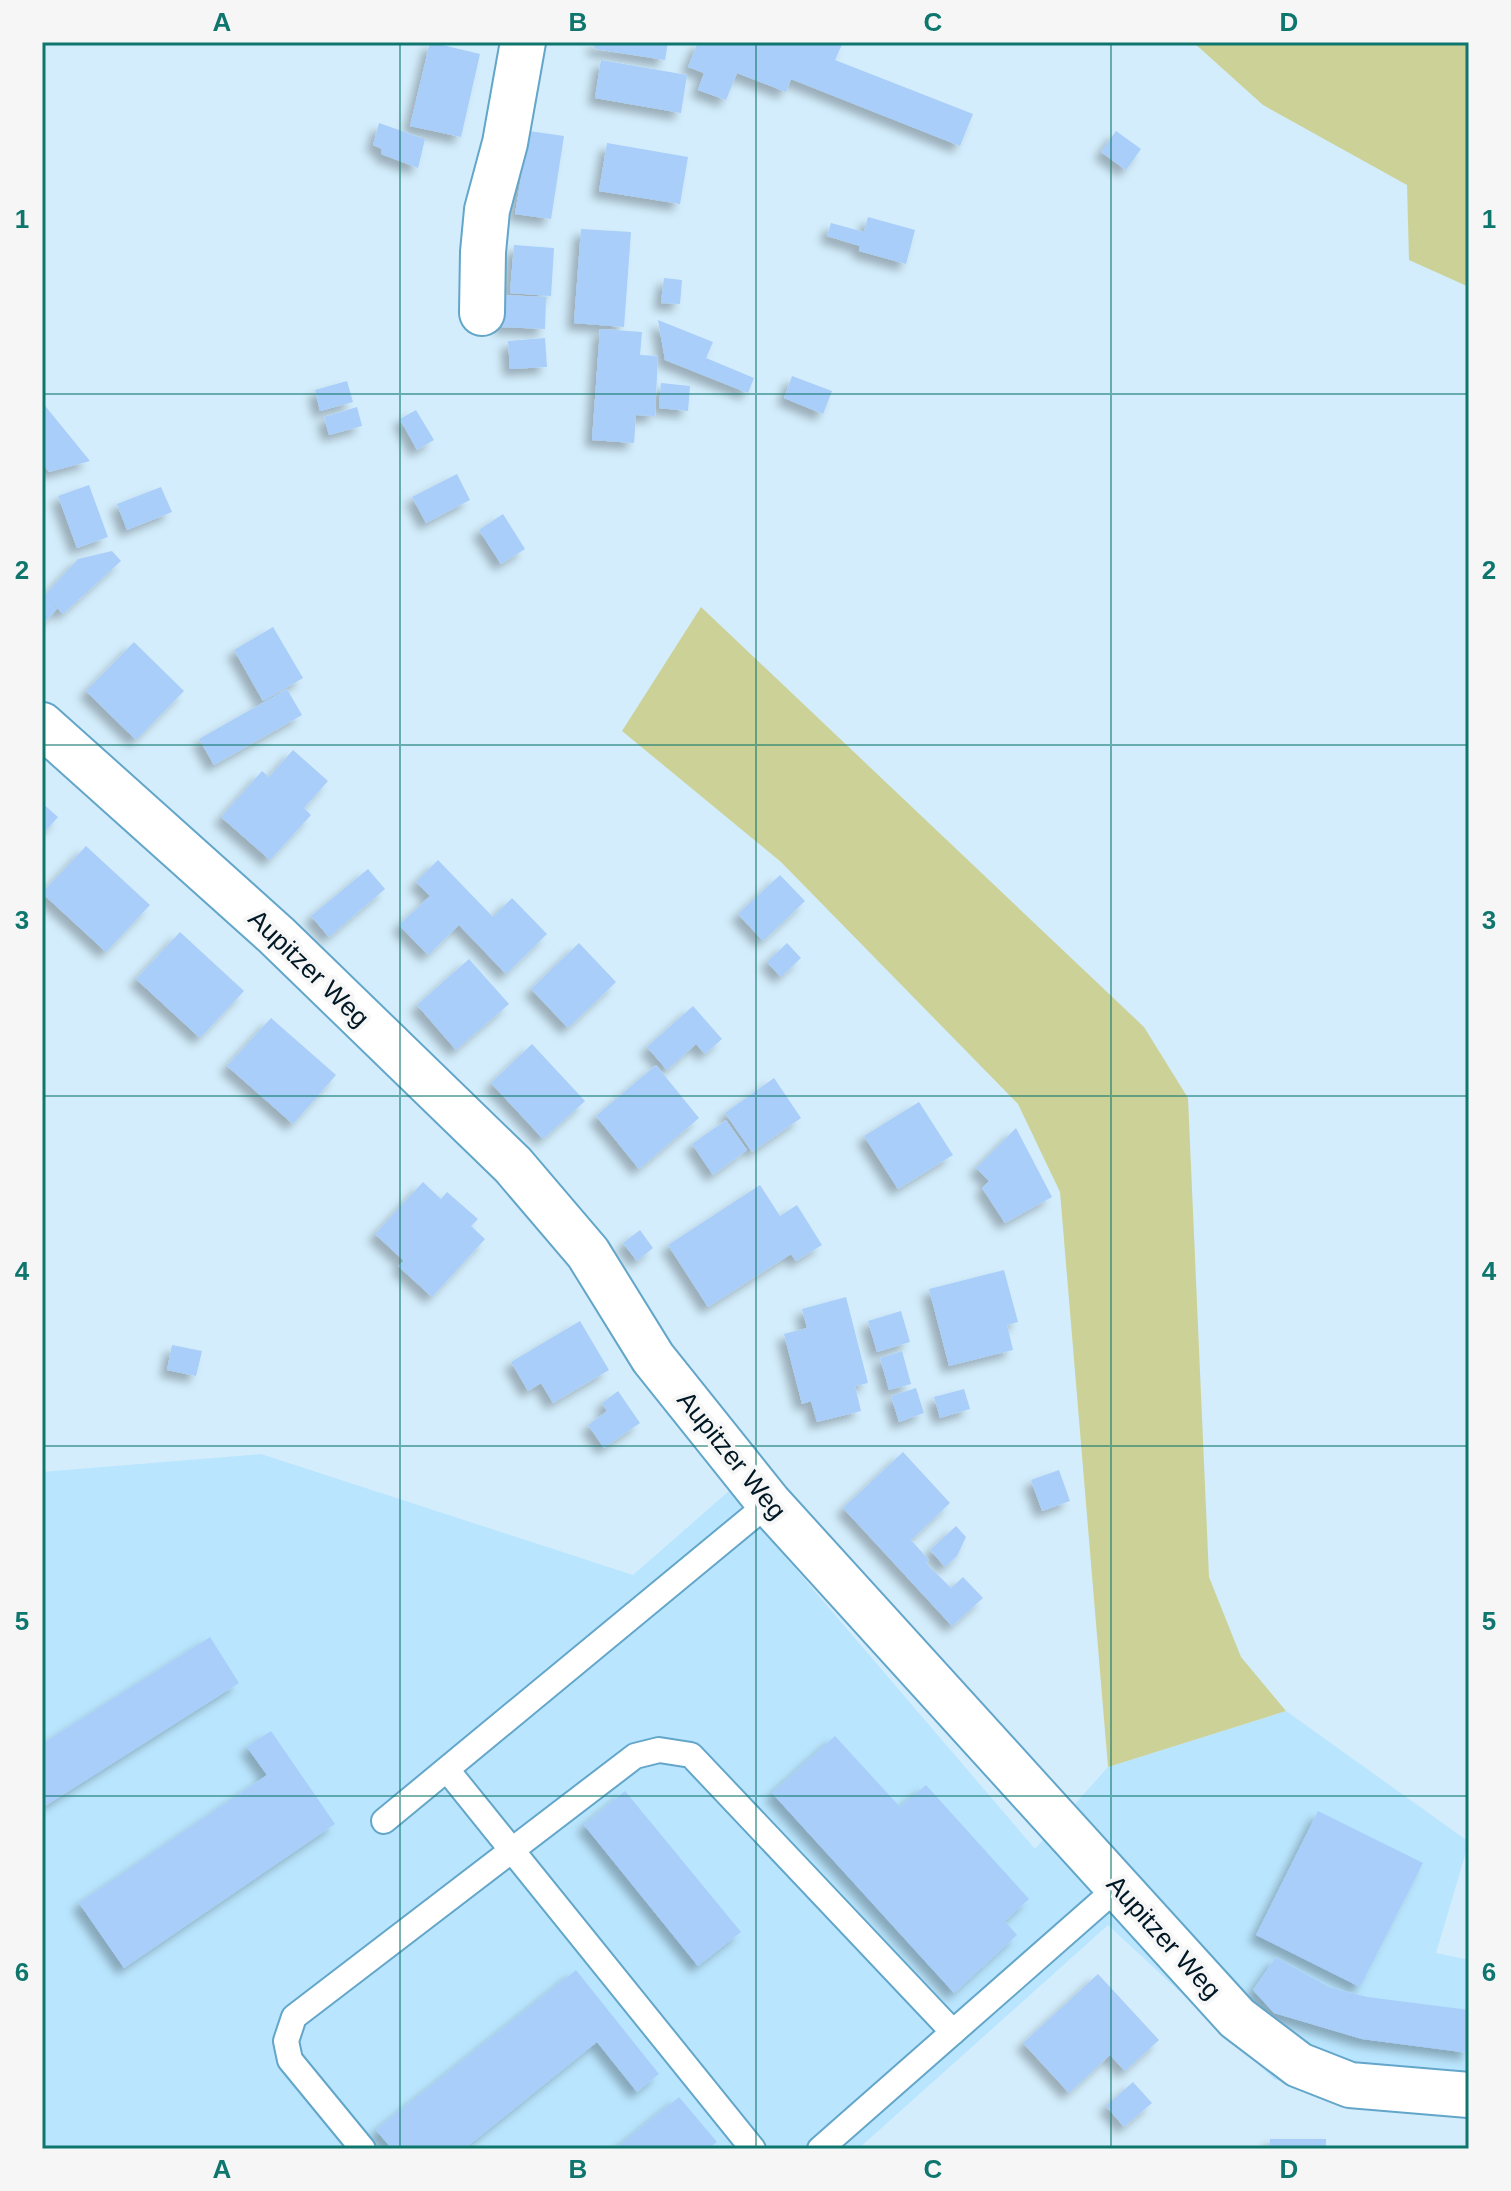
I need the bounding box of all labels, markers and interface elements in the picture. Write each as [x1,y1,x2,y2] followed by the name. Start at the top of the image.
[213,7,232,37] text: A
[569,7,587,37] text: B
[924,7,943,37] text: C
[1280,7,1298,37] text: D
[15,204,29,234] text: 1
[1482,204,1496,234] text: 1
[15,555,29,585] text: 2
[1482,555,1496,585] text: 2
[243,903,375,1033] street label: Aupitzer Weg
[15,905,29,935] text: 3
[1482,905,1496,935] text: 3
[15,1256,30,1286] text: 4
[1482,1256,1497,1286] text: 4
[671,1385,793,1525] street label: Aupitzer Weg
[15,1606,29,1636] text: 5
[1482,1606,1496,1636] text: 5
[1101,1869,1227,2005] street label: Aupitzer Weg
[15,1957,29,1987] text: 6
[1482,1957,1496,1987] text: 6
[213,2154,232,2184] text: A
[569,2154,587,2184] text: B
[924,2154,943,2184] text: C
[1280,2154,1298,2184] text: D

